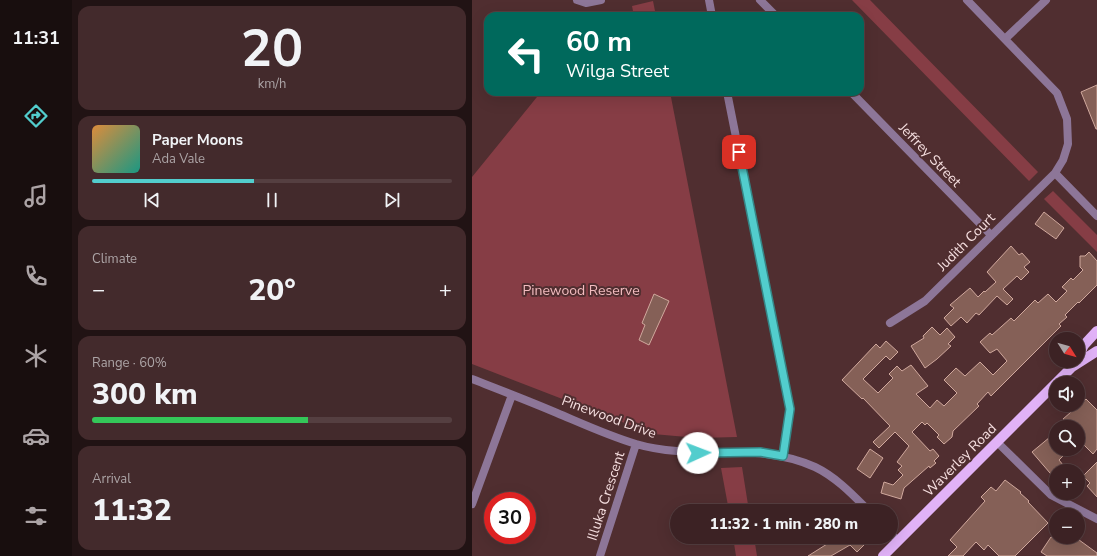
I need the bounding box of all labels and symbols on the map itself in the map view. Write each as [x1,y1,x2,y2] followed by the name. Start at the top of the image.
[894,118,966,191] street label: Jeffrey Street
[722,135,756,169] pin
[932,209,999,276] street label: Judith Court
[522,281,640,300] park label: Pinewood Reserve
[1049,332,1085,368] north arrow
[559,391,659,443] street label: Pinewood Drive
[919,419,1001,501] street label: Waverley Road
[677,432,719,474] position arrow
[583,449,629,543] street label: Illuka Crescent
[484,492,536,544] speed limit sign: 30

